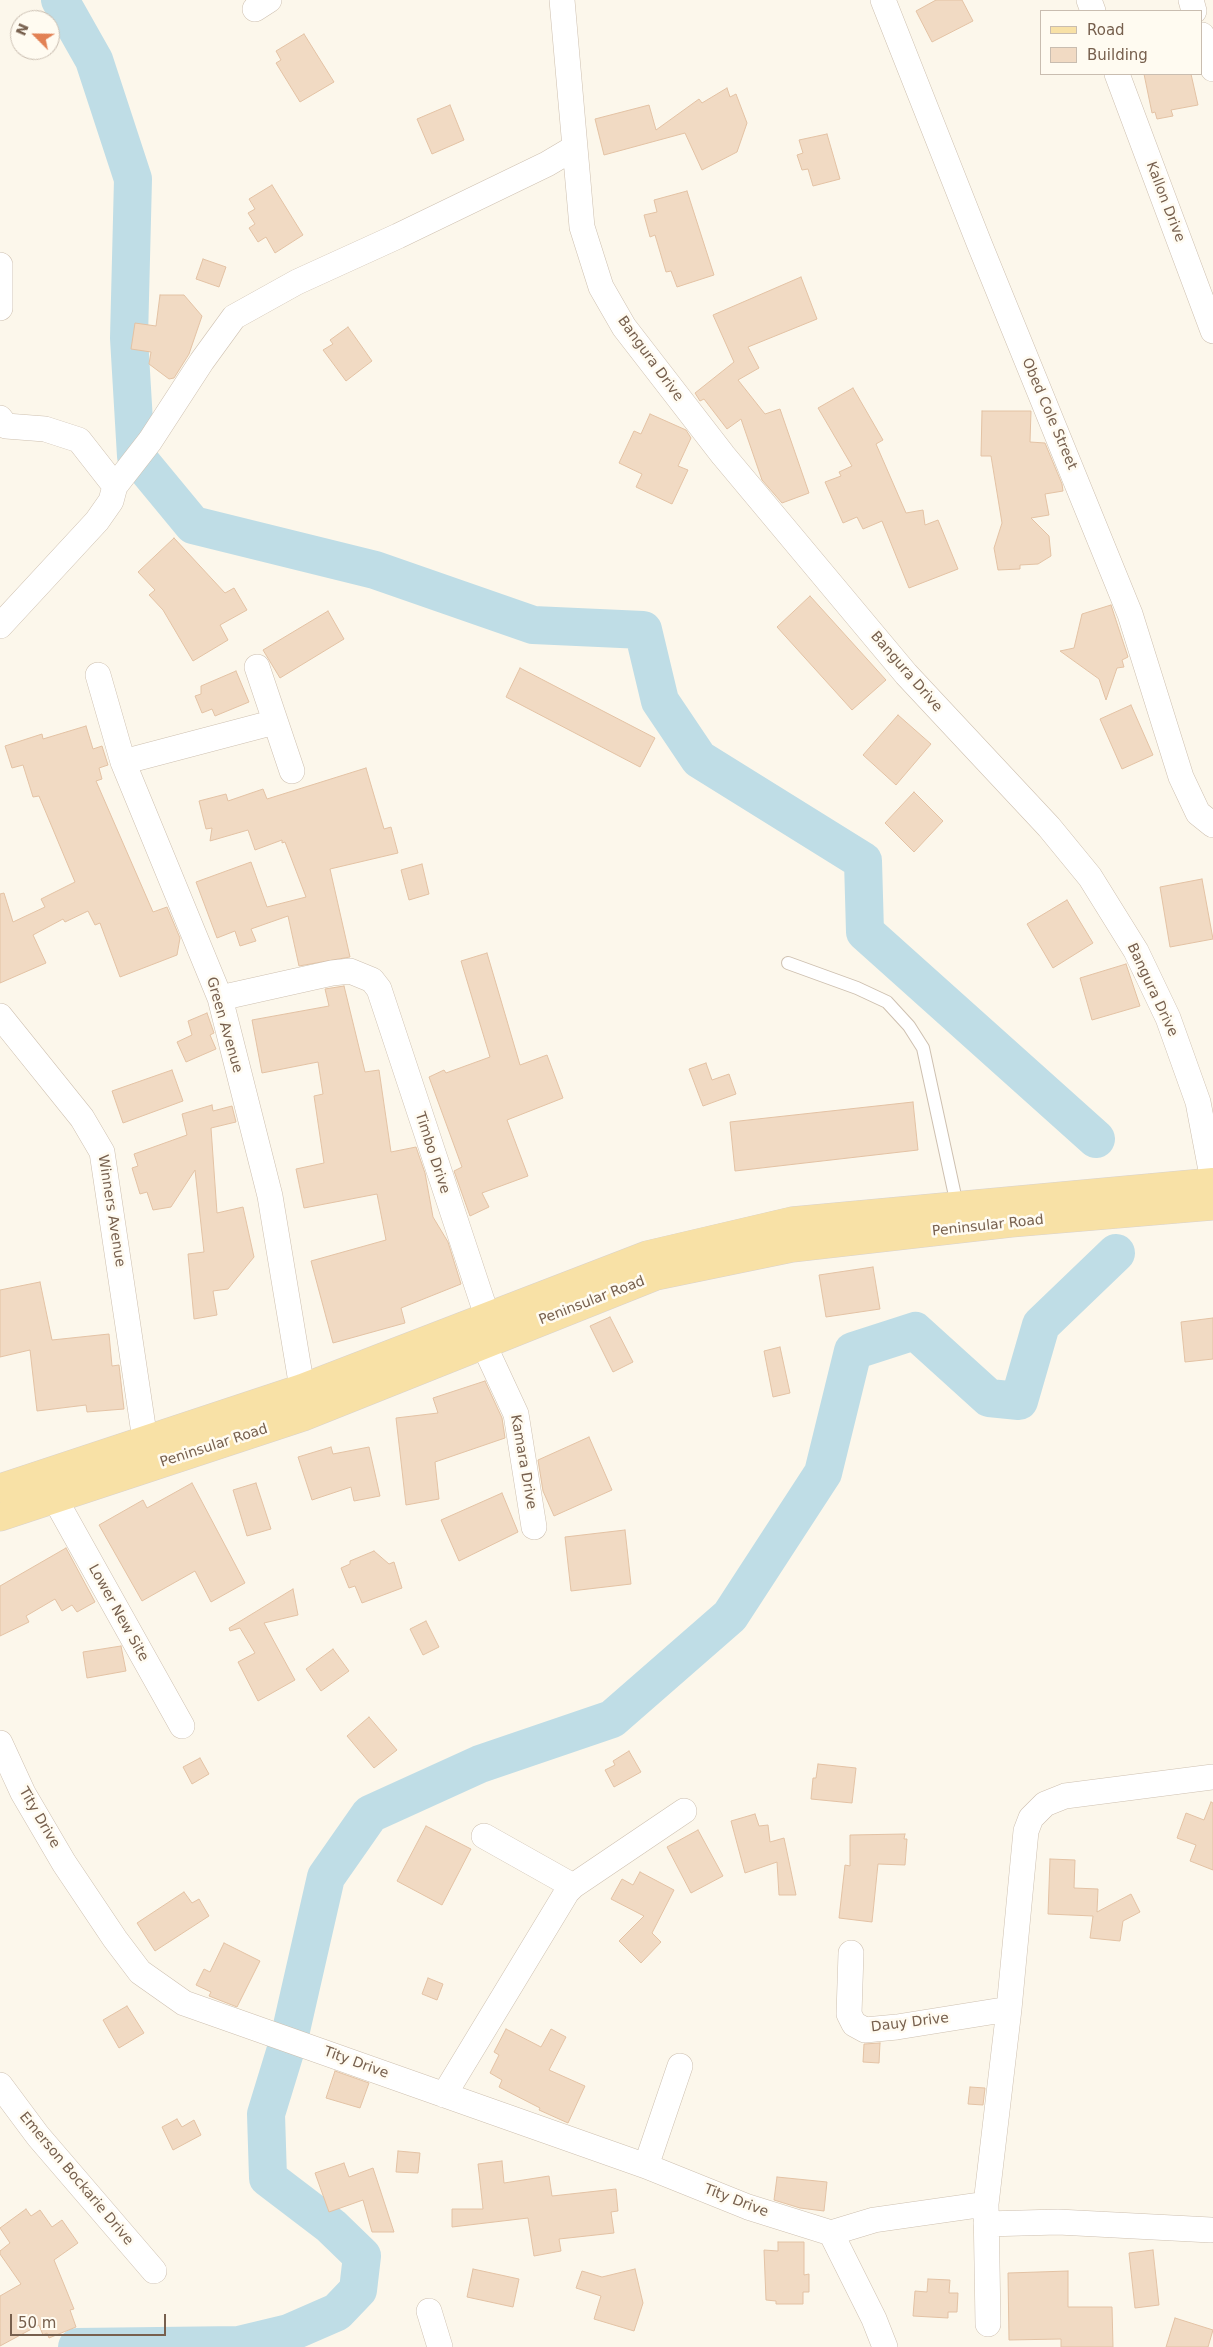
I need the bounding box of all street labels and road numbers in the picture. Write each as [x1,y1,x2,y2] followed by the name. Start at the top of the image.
[1142,160,1188,244] street label: Kallon Drive
[614,313,686,405] street label: Bangura Drive
[1018,356,1080,472] street label: Obed Cole Street
[867,628,945,716] street label: Bangura Drive
[1123,941,1181,1039] street label: Bangura Drive
[202,975,246,1075] street label: Green Avenue
[411,1110,453,1196] street label: Timbo Drive
[94,1154,128,1268] street label: Winners Avenue
[931,1212,1045,1240] street label: Peninsular Road
[537,1273,647,1329] street label: Peninsular Road
[506,1413,540,1511] street label: Kamara Drive
[158,1421,270,1471] street label: Peninsular Road
[84,1562,152,1664] street label: Lower New Site
[15,1785,63,1851] street label: Tity Drive
[870,2010,950,2036] street label: Dauy Drive
[321,2044,391,2082] street label: Tity Drive
[15,2109,137,2249] street label: Emerson Bockarie Drive
[701,2181,771,2221] street label: Tity Drive

